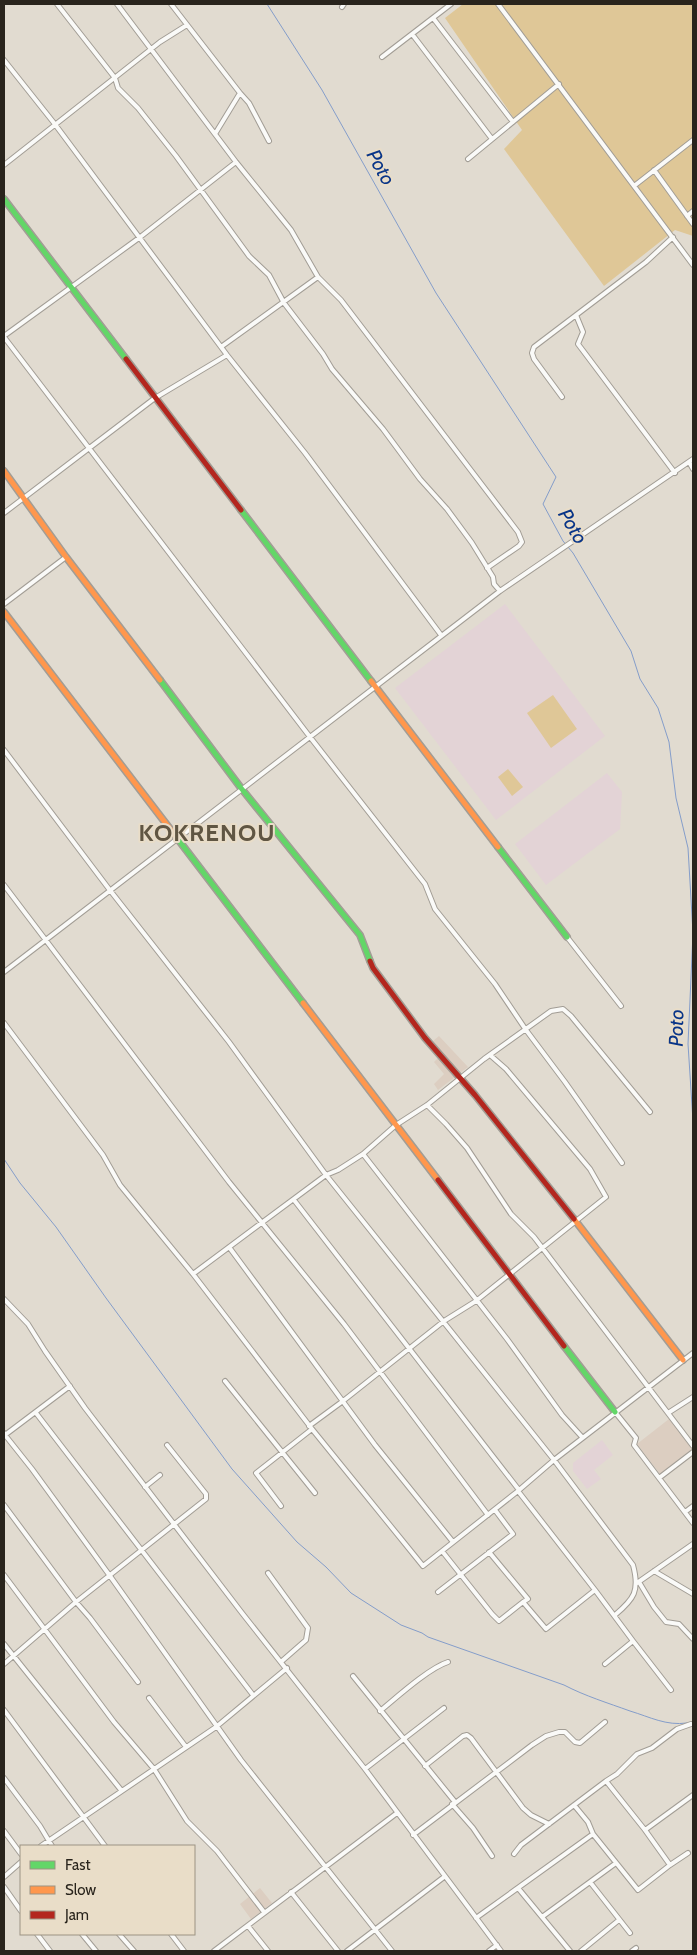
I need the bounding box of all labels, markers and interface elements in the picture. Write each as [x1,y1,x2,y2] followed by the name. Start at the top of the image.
[362,145,400,189] water label: Poto
[553,504,593,548] water label: Poto
[139,818,275,847] district label: KOKRENOU
[664,1009,688,1047] water label: Poto
[20,1845,195,1935] legend
[65,1856,90,1874] text: Fast
[65,1881,96,1899] text: Slow
[64,1906,89,1924] text: Jam

